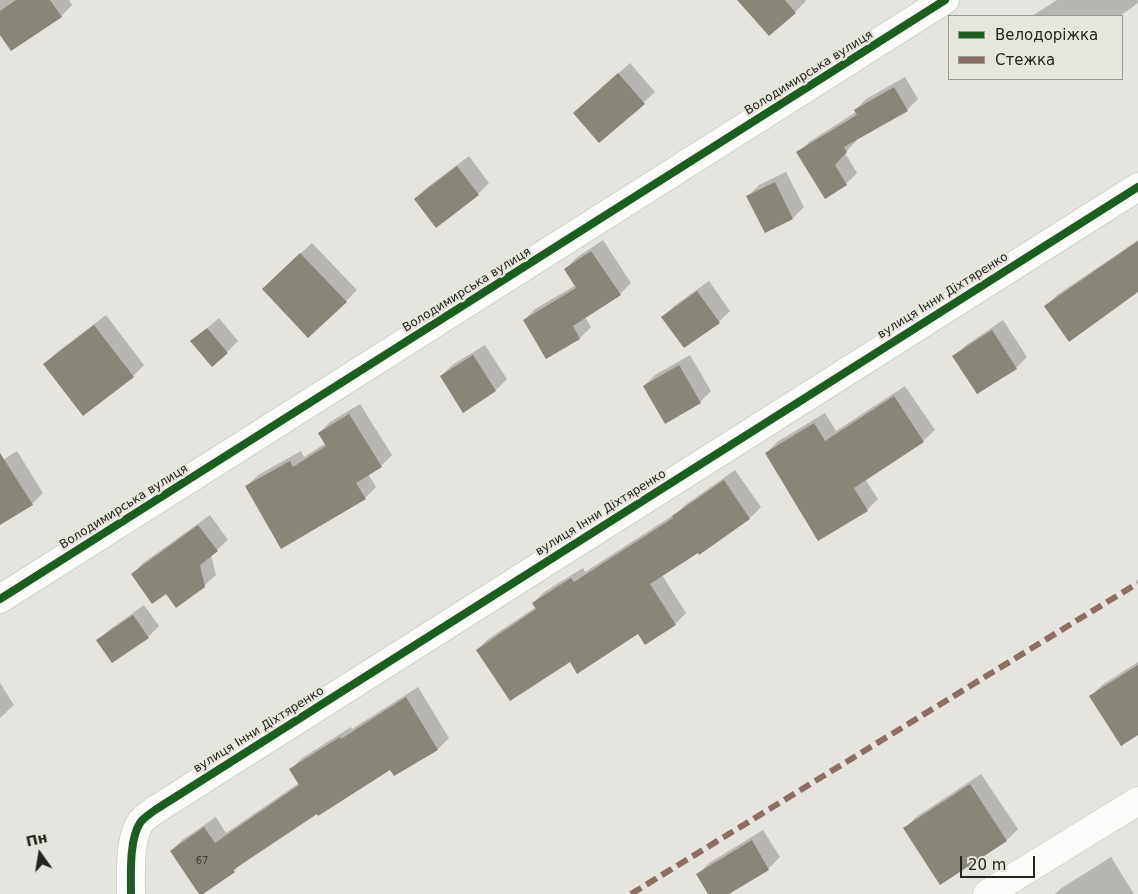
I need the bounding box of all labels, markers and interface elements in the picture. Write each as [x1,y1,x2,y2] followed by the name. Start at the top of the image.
[948,15,1123,80] legend
[995,26,1098,44] text: Велодоріжка
[742,28,876,118] street label: Володимирська вулиця
[995,51,1055,69] text: Стежка
[400,245,534,335] street label: Володимирська вулиця
[875,250,1011,342] street label: вулиця Інни Діхтяренко
[57,462,191,552] street label: Володимирська вулиця
[533,467,669,559] street label: вулиця Інни Діхтяренко
[191,684,327,776] street label: вулиця Інни Діхтяренко
[15,829,65,879] north arrow
[24,829,49,850] text: Пн
[963,846,1038,878] scale bar
[196,855,208,867] house number: 67
[968,856,1006,874] text: 20 m

